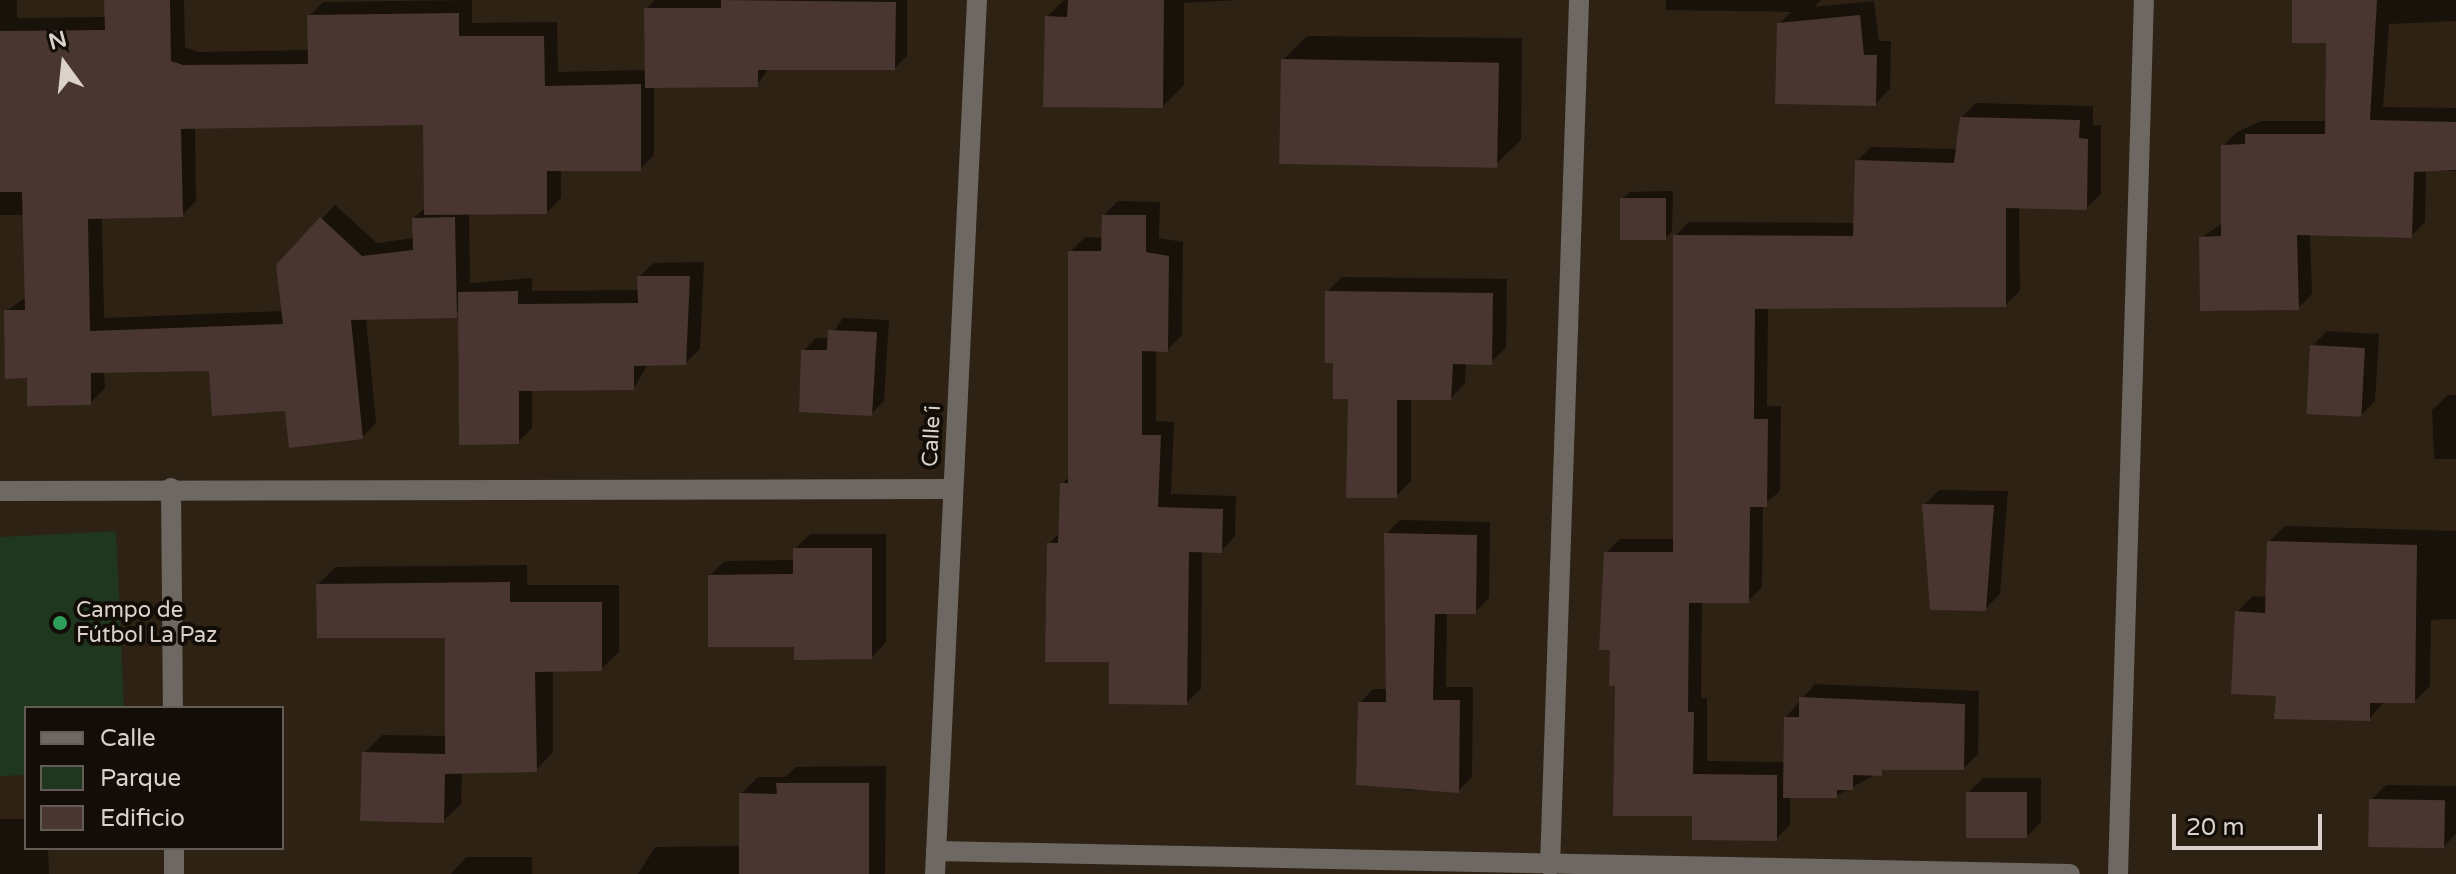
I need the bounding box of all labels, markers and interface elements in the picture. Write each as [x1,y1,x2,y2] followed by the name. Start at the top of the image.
[24,24,104,104] north arrow
[46,26,70,56] text: N
[917,404,947,468] street label: Calle´i
[76,597,217,648] place label: Campo de Fútbol La Paz
[51,614,69,632] marker: Campo de Fútbol La Paz
[24,706,284,850] legend
[100,724,156,753] text: Calle
[100,764,181,793] text: Parque
[2176,798,2326,848] scale bar
[100,804,185,833] text: Edificio
[2186,813,2244,842] text: 20 m

